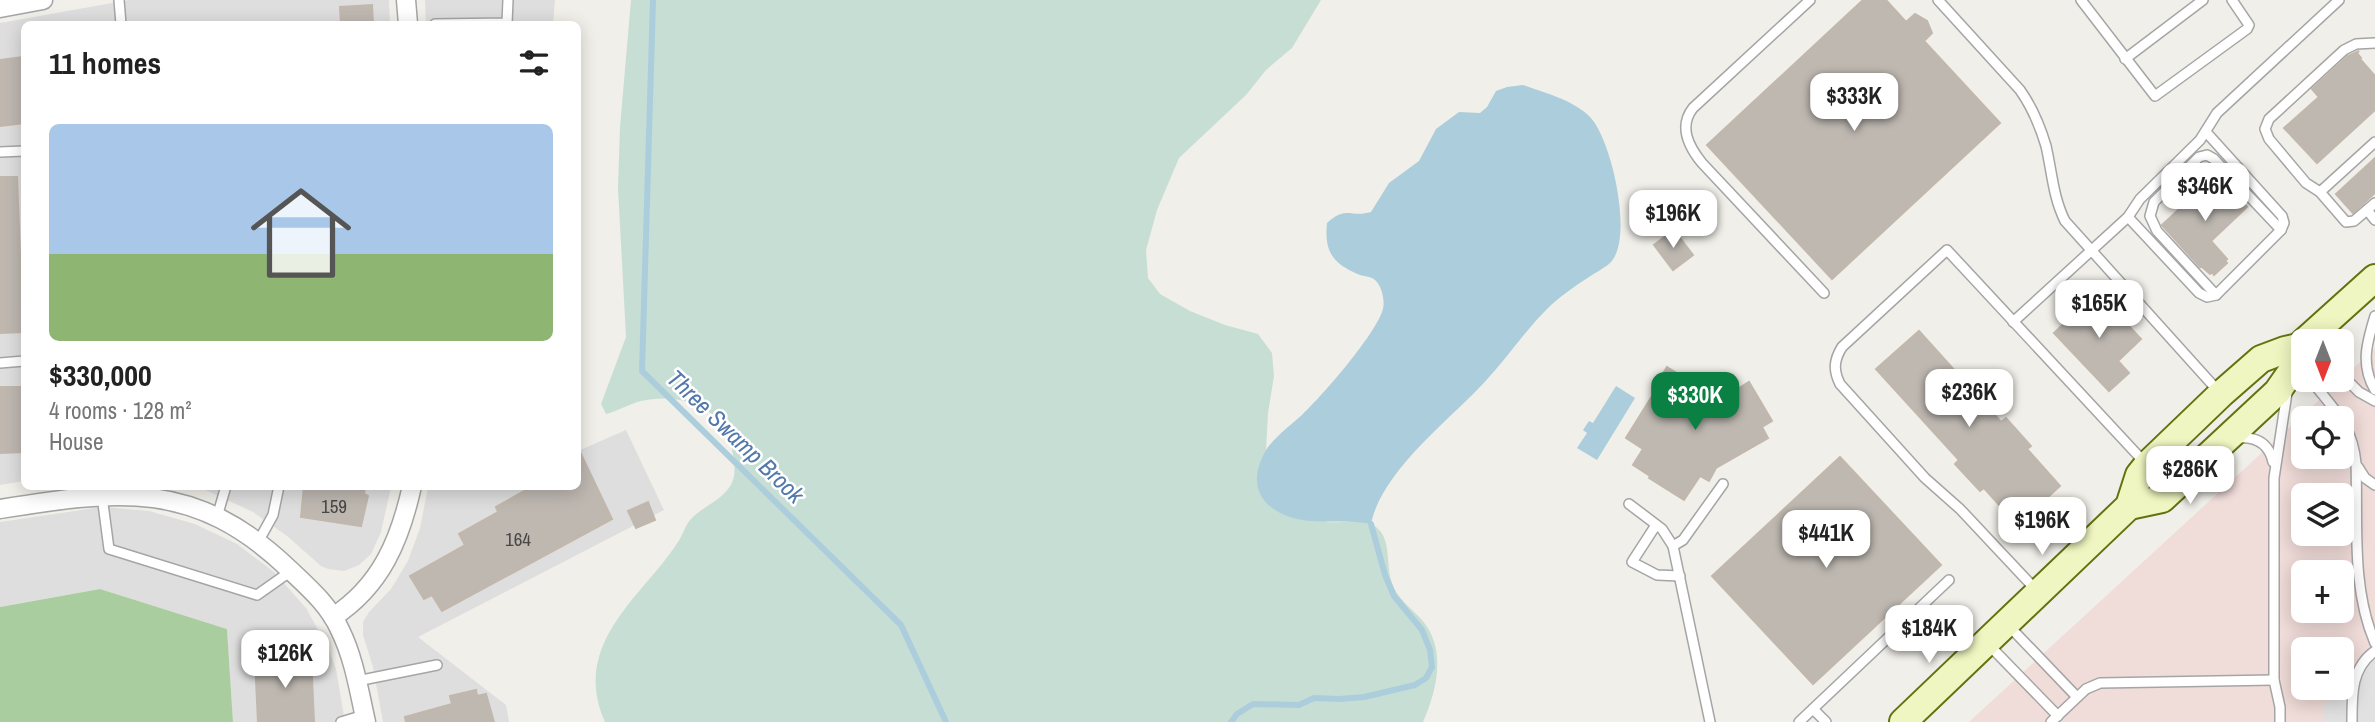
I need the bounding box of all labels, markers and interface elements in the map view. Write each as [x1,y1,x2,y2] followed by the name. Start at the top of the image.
[49,43,161,83] text: 11 homes
[515,44,553,82] icon: filters
[1805,74,1903,133] pin: $333K
[1826,80,1882,111] text: $333K
[2156,164,2254,223] pin: $346K
[238,170,364,296] icon: home
[2177,170,2233,201] text: $346K
[1624,190,1722,250] pin: $196K
[1645,197,1701,228] text: $196K
[2050,280,2148,340] pin: $165K
[2071,287,2127,318] text: $165K
[2291,329,2354,392] north arrow
[2291,329,2354,700] map controls
[49,355,152,395] text: $330,000
[660,362,812,511] water label: Three Swamp Brook
[1920,370,2018,429] pin: $236K
[1646,372,1744,432] pin: $330K
[1941,376,1997,407] text: $236K
[1667,379,1723,410] text: $330K
[49,395,192,426] text: 4 rooms · 128 m²
[2291,406,2354,469] button: locate
[49,426,104,457] text: House
[2141,447,2239,506] pin: $286K
[2162,453,2218,484] text: $286K
[2291,483,2354,546] button: layers
[321,493,347,519] house number: 159
[1993,498,2091,557] pin: $196K
[2014,504,2070,535] text: $196K
[1777,510,1875,570] pin: $441K
[1798,517,1854,548] text: $441K
[505,526,531,552] house number: 164
[2291,560,2354,623] button: +
[1880,606,1978,665] pin: $184K
[1901,612,1957,643] text: $184K
[236,630,334,690] pin: $126K
[257,637,313,668] text: $126K
[2291,637,2354,700] button: −

